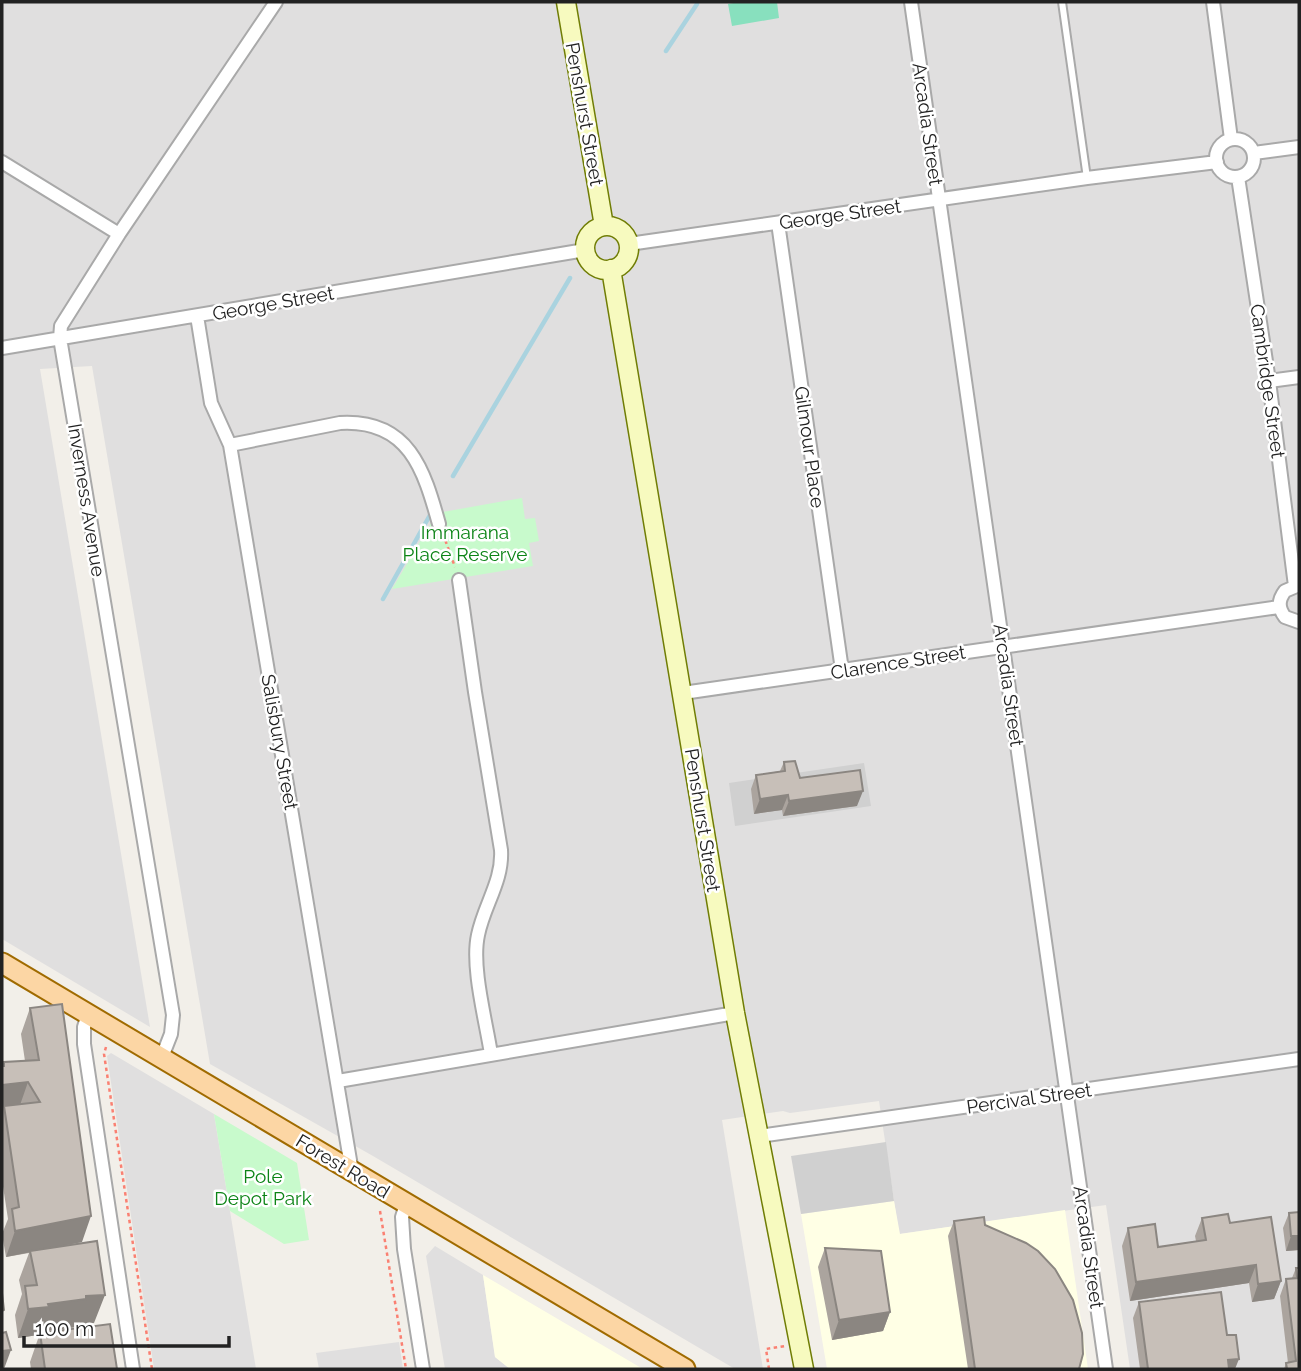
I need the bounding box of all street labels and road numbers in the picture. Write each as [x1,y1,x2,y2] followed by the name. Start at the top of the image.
[562,41,609,188] street label: Penshurst Street
[908,61,948,187] street label: Arcadia Street
[778,194,903,233] street label: George Street
[211,281,336,325] street label: George Street
[1246,302,1290,460] street label: Cambridge Street
[791,385,829,509] street label: Gilmour Place
[64,422,110,578] street label: Inverness Avenue
[989,622,1029,748] street label: Arcadia Street
[829,640,968,684] street label: Clarence Street
[257,672,303,812] street label: Salisbury Street
[681,747,725,894] street label: Penshurst Street
[965,1078,1094,1118] street label: Percival Street
[292,1129,394,1203] street label: Forest Road
[1069,1184,1109,1310] street label: Arcadia Street

